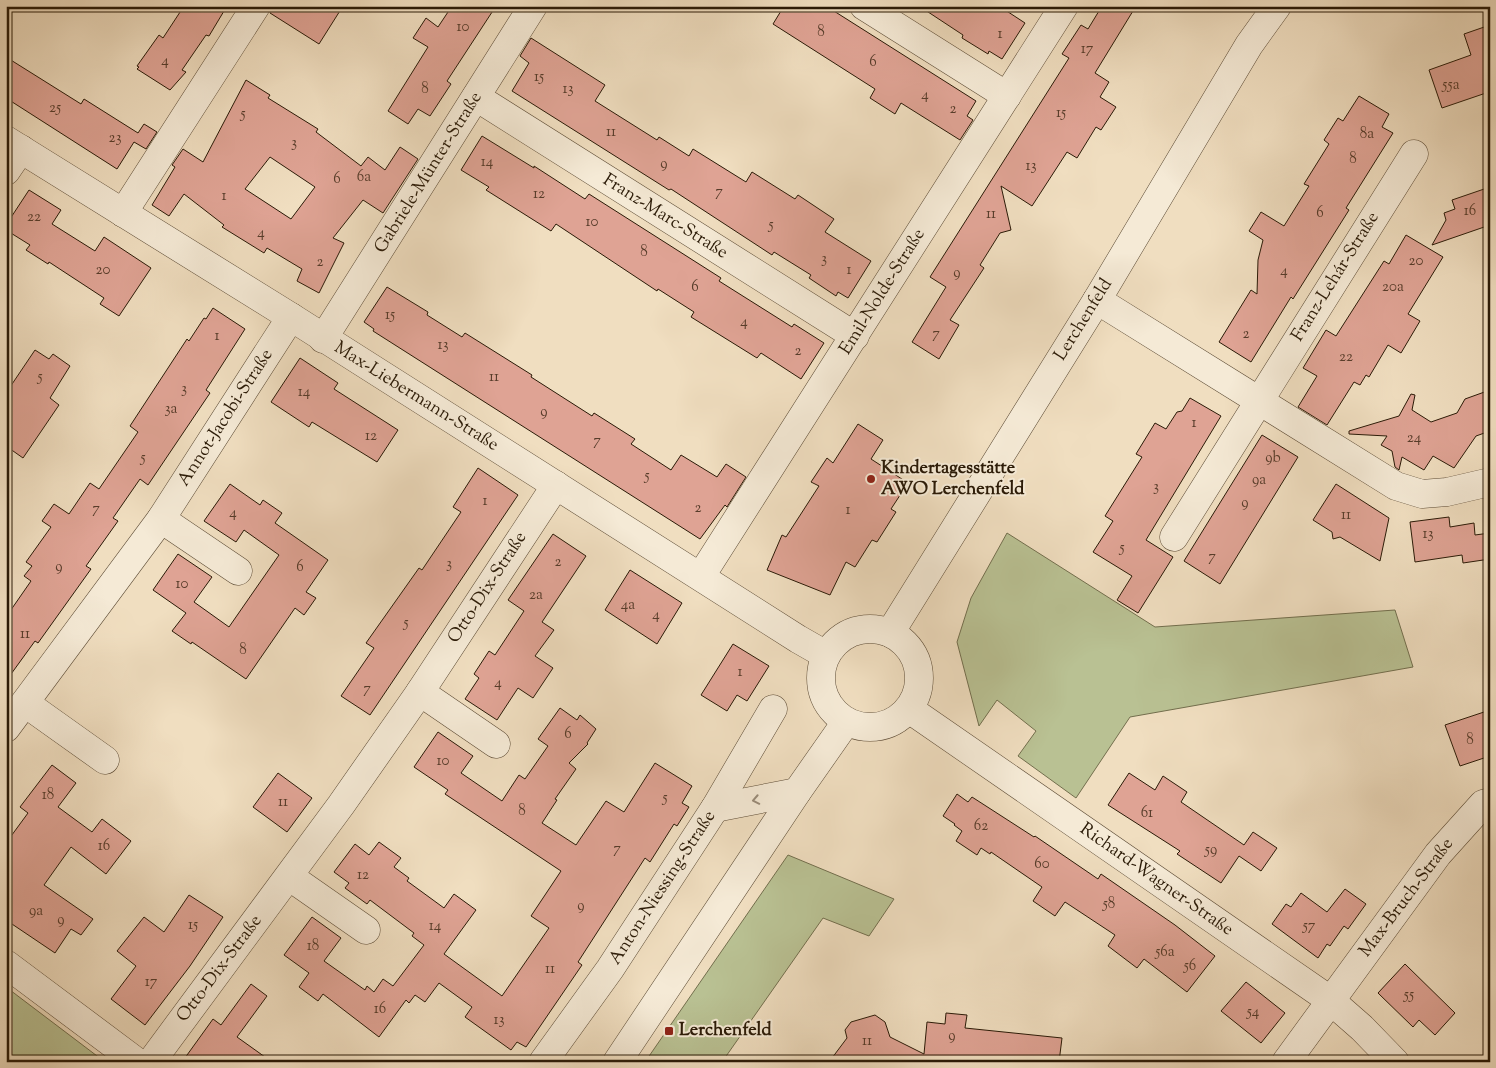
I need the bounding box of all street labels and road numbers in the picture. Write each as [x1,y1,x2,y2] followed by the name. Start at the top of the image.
[369,87,489,259] street label: Gabriele-Münter-Straße
[597,168,733,266] street label: Franz-Marc-Straße
[1286,207,1386,347] street label: Franz-Lehár-Straße
[834,224,932,360] street label: Emil-Nolde-Straße
[1048,274,1120,366] street label: Lerchenfeld
[329,336,503,458] street label: Max-Liebermann-Straße
[172,344,280,492] street label: Annot-Jacobi-Straße
[442,527,534,649] street label: Otto-Dix-Straße
[603,806,723,970] street label: Anton-Niessing-Straße
[1074,817,1238,943] street label: Richard-Wagner-Straße
[1353,833,1461,963] street label: Max-Bruch-Straße
[171,910,269,1028] street label: Otto-Dix-Straße

